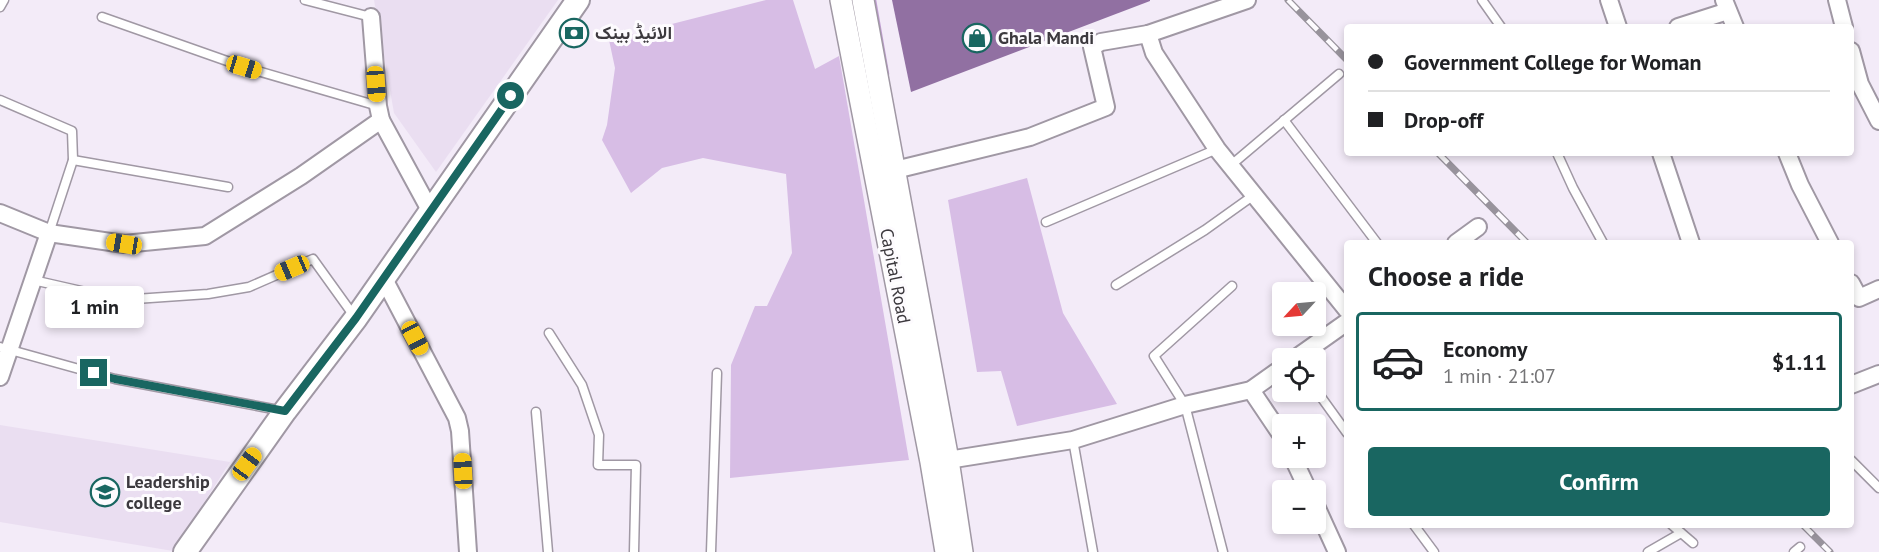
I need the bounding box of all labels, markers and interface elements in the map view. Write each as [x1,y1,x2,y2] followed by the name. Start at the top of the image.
[558,17,590,49] bank icon: الائیڈ بینک
[595,21,672,44] place label: الائیڈ بینک
[961,22,993,54] shop icon: Ghala Mandi
[998,26,1094,49] place label: Ghala Mandi
[1404,48,1702,76] text: Government College for Woman
[224,53,264,81] car
[366,65,386,103] car
[497,82,524,109] route start
[1404,106,1483,134] text: Drop-off
[875,226,916,326] street label: Capital Road
[105,232,143,256] car
[272,253,312,283] car
[1368,259,1524,293] text: Choose a ride
[1272,282,1326,336] north arrow
[1272,282,1326,534] map controls
[44,286,144,328] callout: 1 min
[70,294,119,320] text: 1 min
[399,318,431,358] car
[1371,335,1425,389] icon: car
[1443,335,1527,363] text: Economy
[1272,348,1326,402] button: locate
[1772,348,1827,376] text: $1.11
[80,359,107,386] route end
[1443,363,1556,389] text: 1 min · 21:07
[1272,414,1326,468] button: +
[229,444,265,484] car
[1368,447,1830,516] button: Confirm
[453,453,473,489] car
[126,470,210,514] place label: Leadership college
[89,476,121,508] school or university icon: Leadership college
[1272,480,1326,534] button: −

